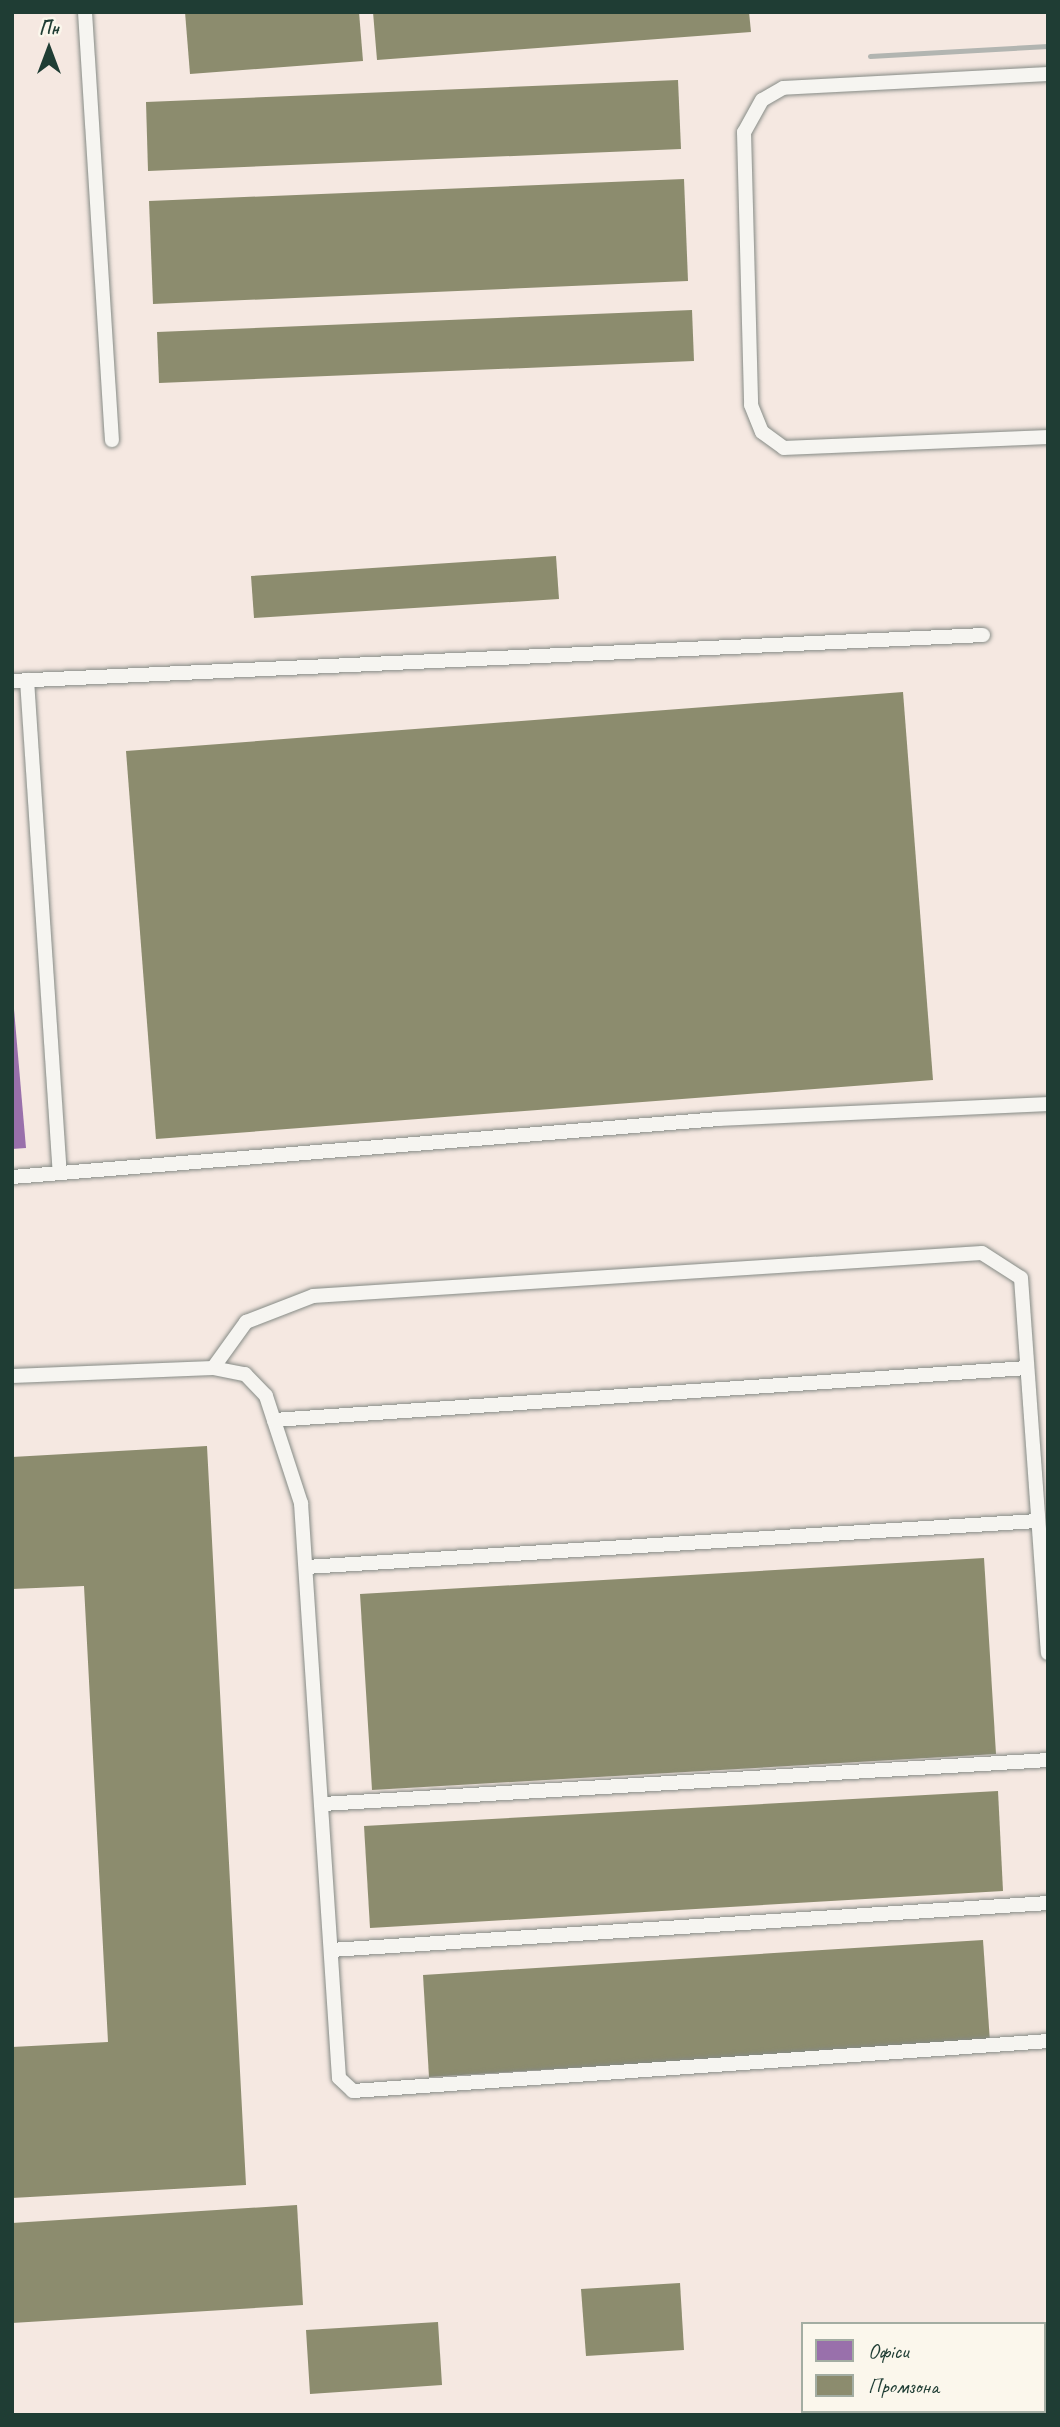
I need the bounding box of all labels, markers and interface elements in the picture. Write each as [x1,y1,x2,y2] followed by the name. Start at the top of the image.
[14,14,84,84] north arrow
[39,16,59,40] text: Пн
[801,2322,1046,2413] legend
[868,2338,909,2364] text: Офіси
[868,2373,939,2399] text: Промзона

